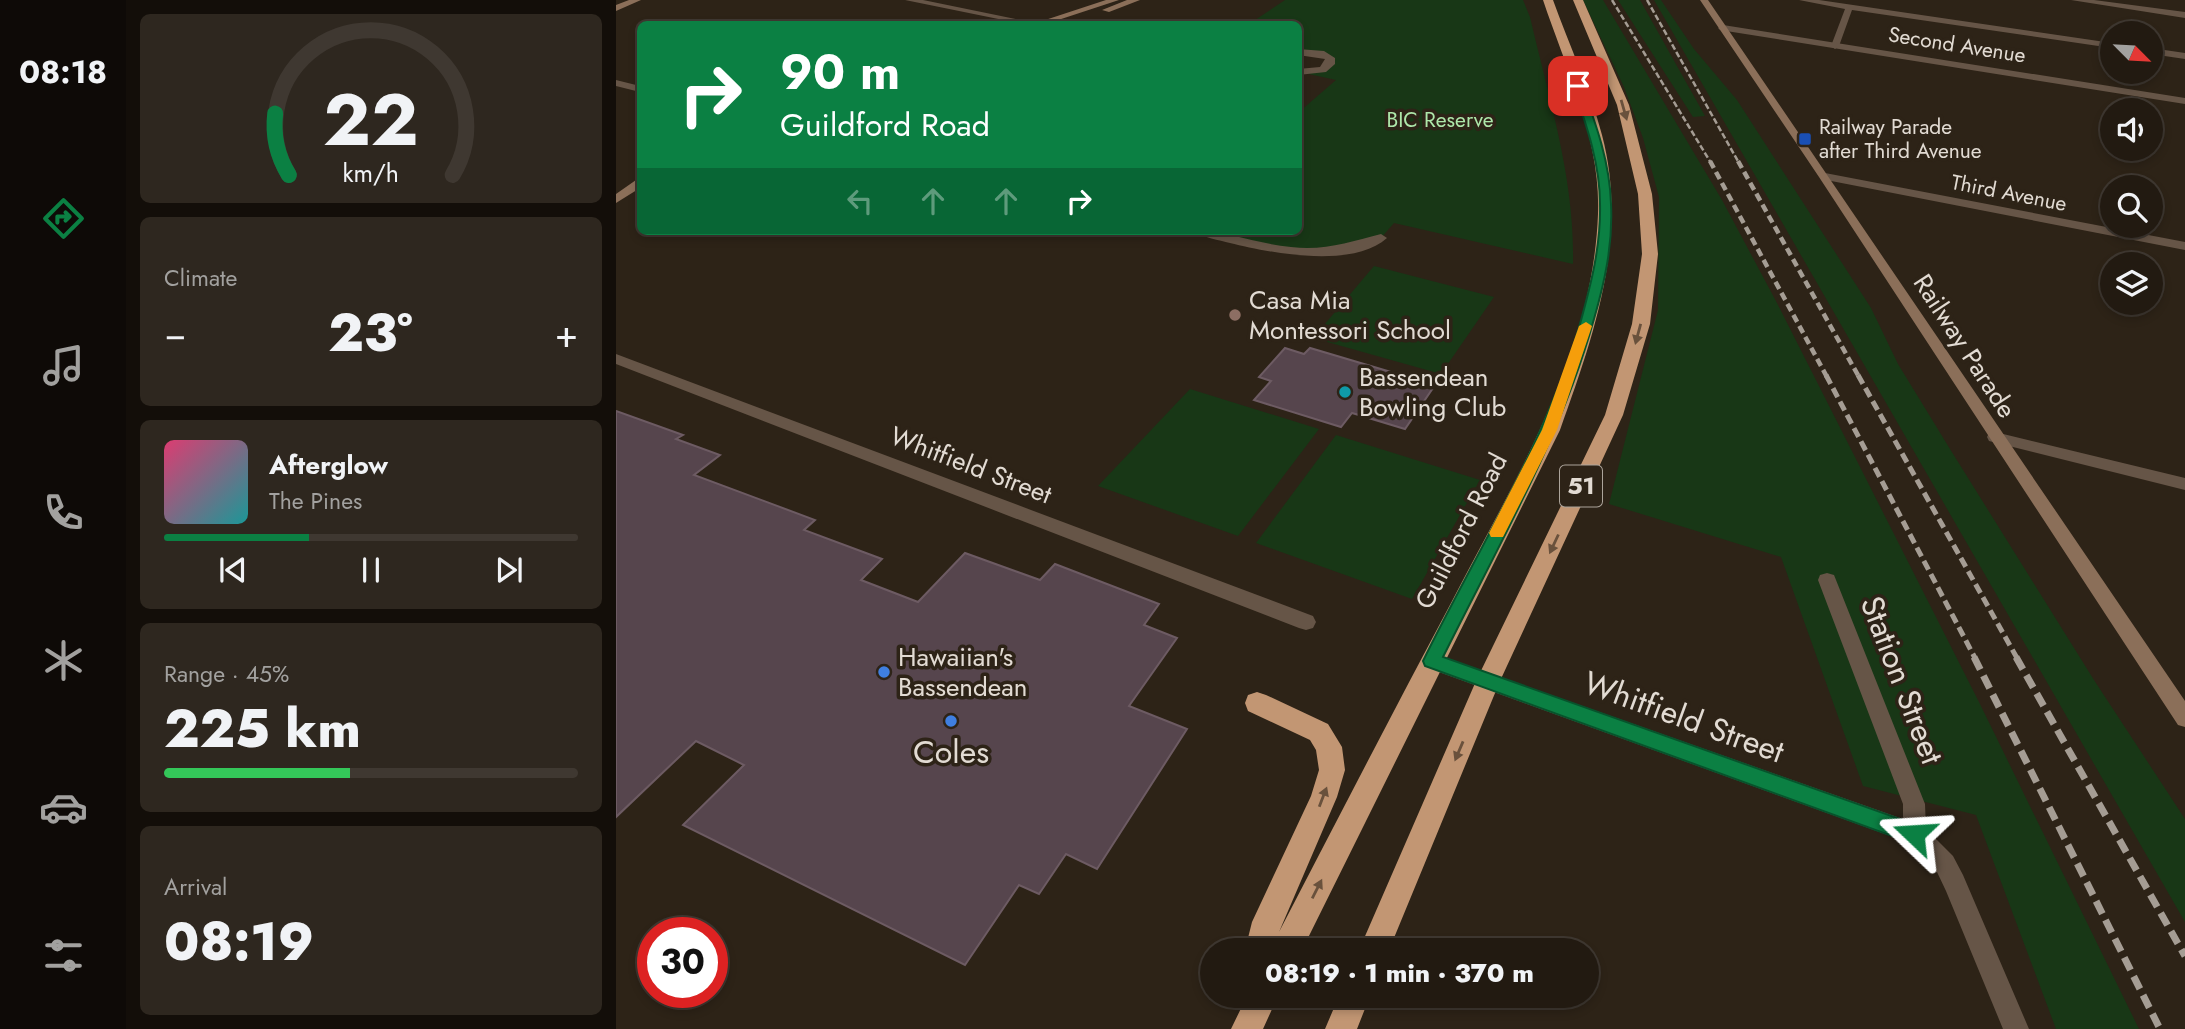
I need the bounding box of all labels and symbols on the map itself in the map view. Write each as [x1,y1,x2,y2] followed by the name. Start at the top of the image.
[1886,19,2028,71] street label: Second Avenue
[2100,21,2163,84] north arrow
[1548,56,1608,116] pin
[1620,100,1630,121] one-way arrow
[1387,105,1494,135] park label: BIC Reserve
[1819,112,1982,166] place label: Railway Parade after Third Avenue
[1797,131,1813,147] marker: Railway Parade after Third Avenue
[1949,167,2070,219] street label: Third Avenue
[1904,267,2026,425] street label: Railway Parade
[1249,281,1451,349] place label: Casa Mia Montessori School
[1227,307,1243,323] marker: Casa Mia Montessori School
[1632,323,1642,344] one-way arrow
[1359,358,1506,426] place label: Bassendean Bowling Club
[1337,384,1353,400] marker: Bassendean Bowling Club
[885,417,1058,514] street label: Whitfield Street
[1405,446,1517,616] street label: Guildford Road
[1560,466,1602,506] road number: 51
[1548,534,1560,554] one-way arrow
[1849,589,1955,771] street label: Station Street
[898,638,1027,706] place label: Hawaiian's Bassendean
[1577,659,1791,775] street label: Whitfield Street
[876,664,892,680] marker: Hawaiian's Bassendean
[943,713,959,729] marker: Coles
[913,729,989,775] place label: Coles
[1453,741,1464,762] one-way arrow
[1317,786,1328,807] one-way arrow
[1877,797,1951,871] position arrow
[1311,879,1322,899] one-way arrow
[637,917,728,1008] speed limit sign: 30

